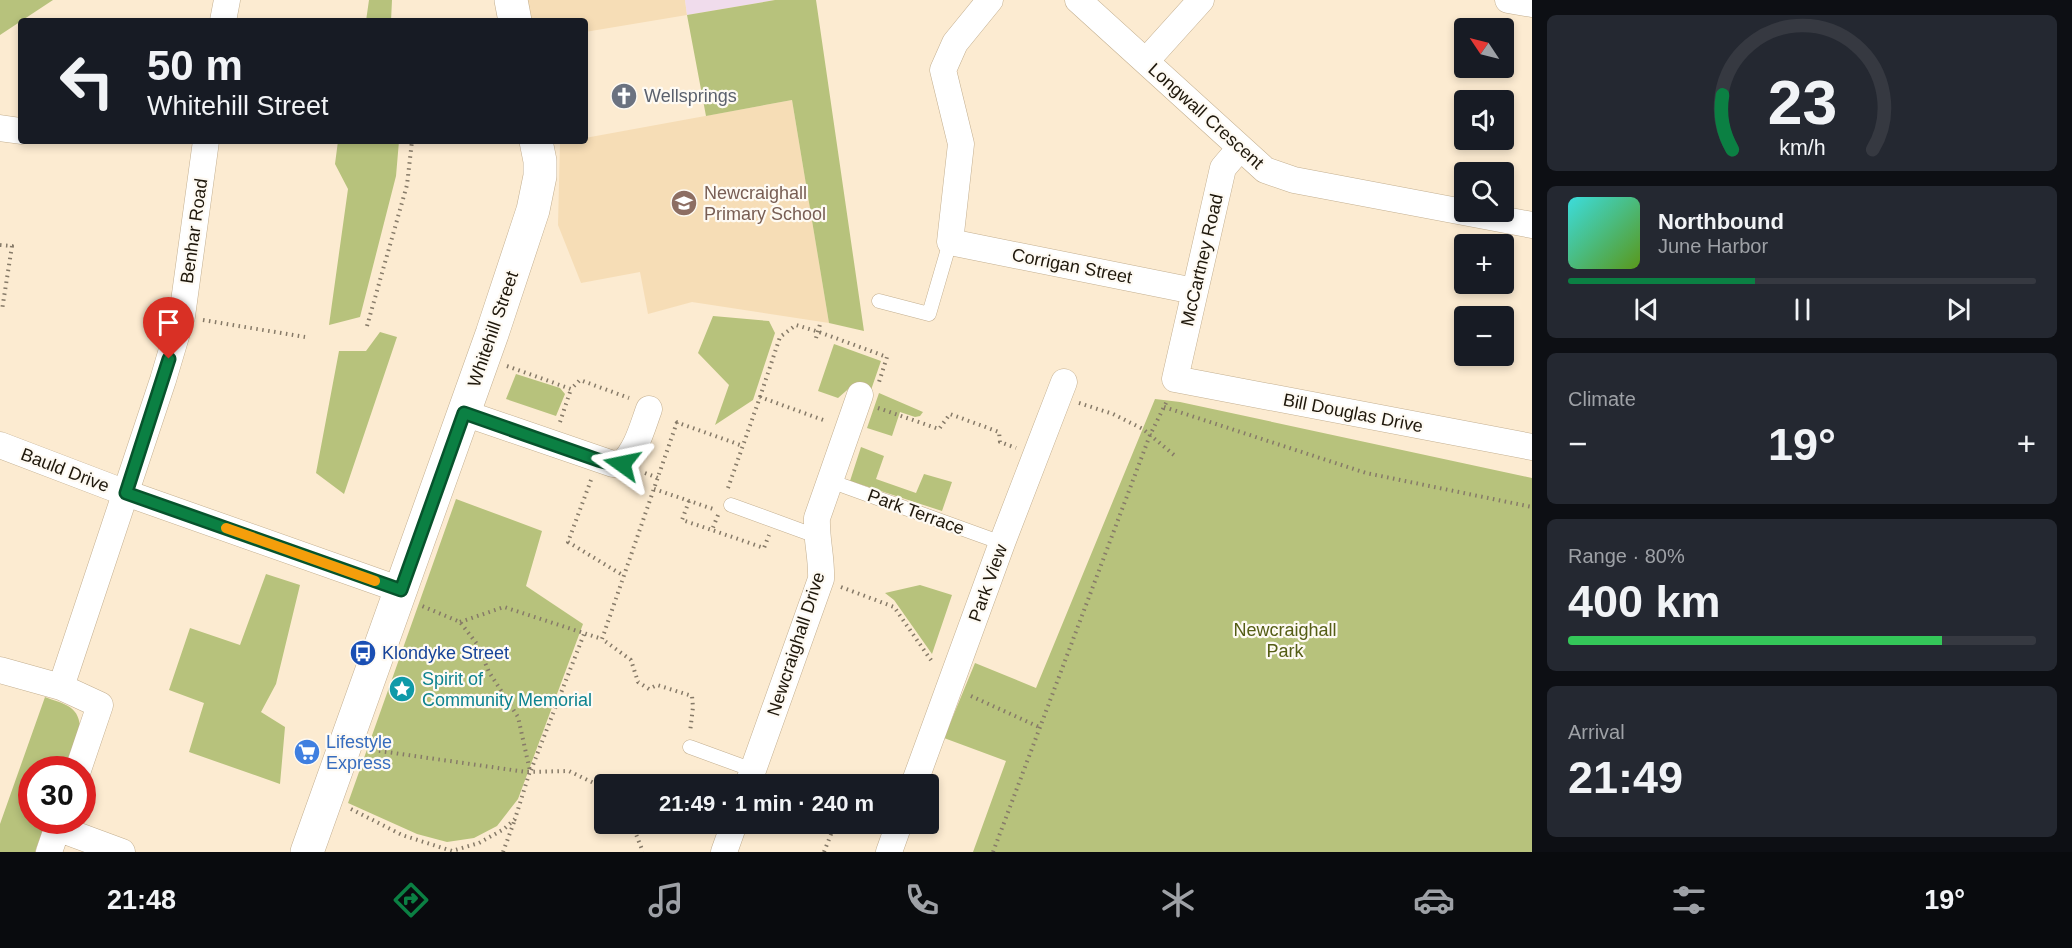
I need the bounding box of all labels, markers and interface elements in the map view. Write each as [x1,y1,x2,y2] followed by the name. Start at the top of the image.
[1454,18,1514,78] north arrow
[1454,18,1514,366] map controls
[48,42,126,120] icon: left
[147,42,243,89] text: 50 m
[1144,59,1268,173] street label: Longwall Crescent
[1767,68,1837,137] text: 23
[609,81,639,111] church icon: Wellsprings
[644,86,737,106] place label: Wellsprings
[1454,90,1514,150] button: sound
[147,91,329,121] text: Whitehill Street
[1779,136,1825,160] text: km/h
[1454,162,1514,222] button: search
[177,177,211,285] street label: Benhar Road
[704,183,826,224] place label: Newcraighall Primary School
[669,188,699,218] school or university icon: Newcraighall Primary School
[1177,192,1227,328] street label: McCartney Road
[1658,209,1784,234] text: Northbound
[1454,234,1514,294] button: +
[1658,235,1768,257] text: June Harbor
[1010,245,1134,287] street label: Corrigan Street
[464,269,522,389] street label: Whitehill Street
[1630,293,1663,326] icon: previous
[1786,293,1819,326] icon: pause
[1942,293,1975,326] icon: next
[143,297,194,359] pin
[152,306,185,339] icon: arrive
[1454,306,1514,366] button: −
[1568,388,1636,410] text: Climate
[1281,390,1425,436] street label: Bill Douglas Drive
[1768,419,1836,470] text: 19°
[1568,425,1587,462] text: −
[2017,425,2036,462] text: +
[590,432,654,496] position arrow
[18,444,112,496] street label: Bauld Drive
[865,485,967,539] street label: Park Terrace
[965,541,1012,624] street label: Park View
[1568,545,1685,567] text: Range · 80%
[763,570,829,718] street label: Newcraighall Drive
[1568,576,1721,627] text: 400 km
[1233,620,1337,661] park label: Newcraighall Park
[348,638,378,668] bus stop icon: Klondyke Street
[382,643,509,663] place label: Klondyke Street
[422,669,592,710] place label: Spirit of Community Memorial
[387,674,417,704] place icon: Spirit of Community Memorial
[1568,721,1625,743] text: Arrival
[326,732,392,773] place label: Lifestyle Express
[292,737,322,767] supermarket icon: Lifestyle Express
[1568,752,1683,803] text: 21:49
[18,756,96,834] speed limit sign: 30
[659,791,874,816] text: 21:49 · 1 min · 240 m
[390,879,432,921] icon: directions
[645,879,687,921] icon: music
[901,879,943,921] icon: phone
[1157,879,1199,921] icon: climate
[1413,879,1455,921] icon: car
[1668,879,1710,921] icon: filters
[107,885,176,915] text: 21:48
[1924,885,1965,915] text: 19°

